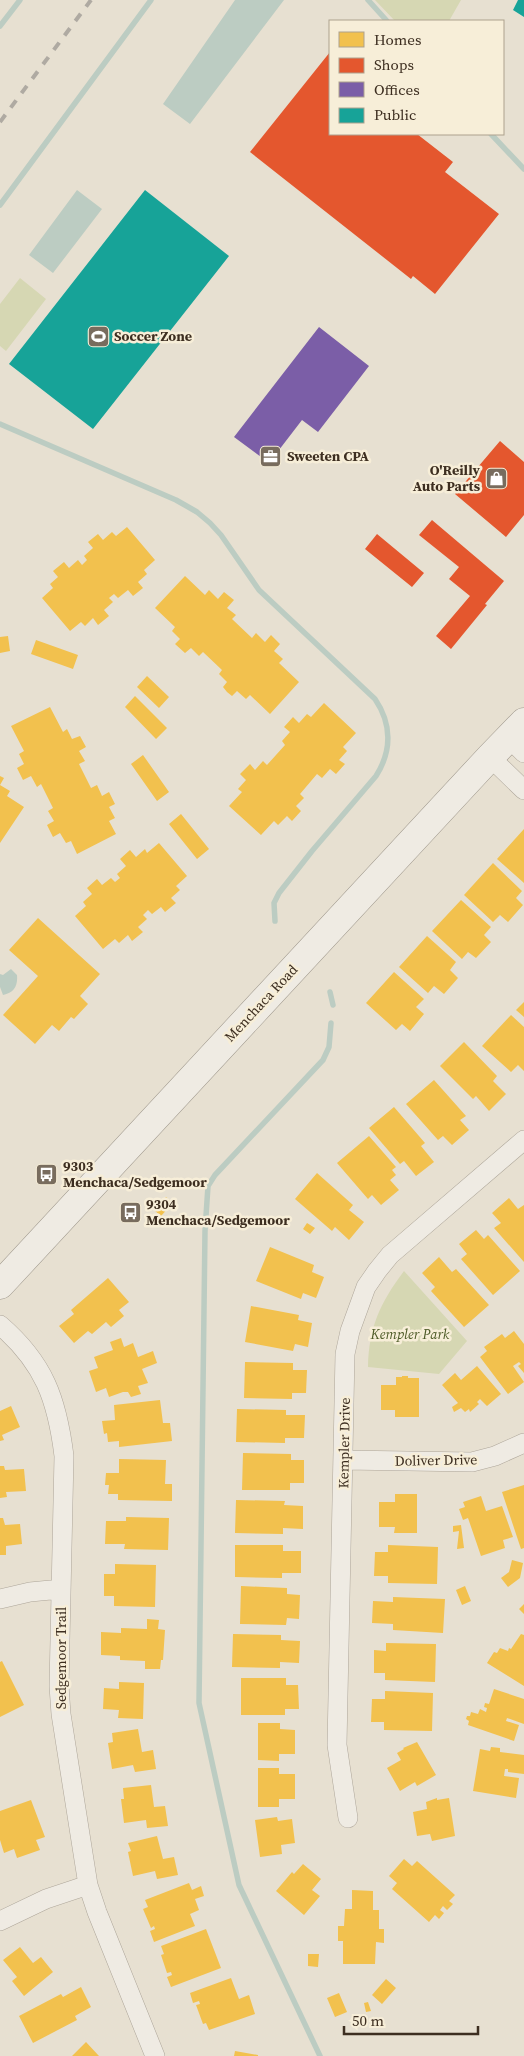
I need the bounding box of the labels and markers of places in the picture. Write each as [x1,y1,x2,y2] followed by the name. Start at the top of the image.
[86,324,110,348] sports icon: Soccer Zone
[114,326,192,346] place label: Soccer Zone
[259,444,283,468] office icon: Sweeten CPA
[287,446,369,466] place label: Sweeten CPA
[413,460,481,496] place label: O'Reilly Auto Parts
[484,466,508,490] shop icon: O'Reilly Auto Parts
[63,1156,207,1192] place label: 9303 Menchaca/Sedgemoor
[35,1162,59,1186] bus stop icon: 9303 Menchaca/Sedgemoor
[146,1194,290,1230] place label: 9304 Menchaca/Sedgemoor
[118,1200,142,1224] bus stop icon: 9304 Menchaca/Sedgemoor

